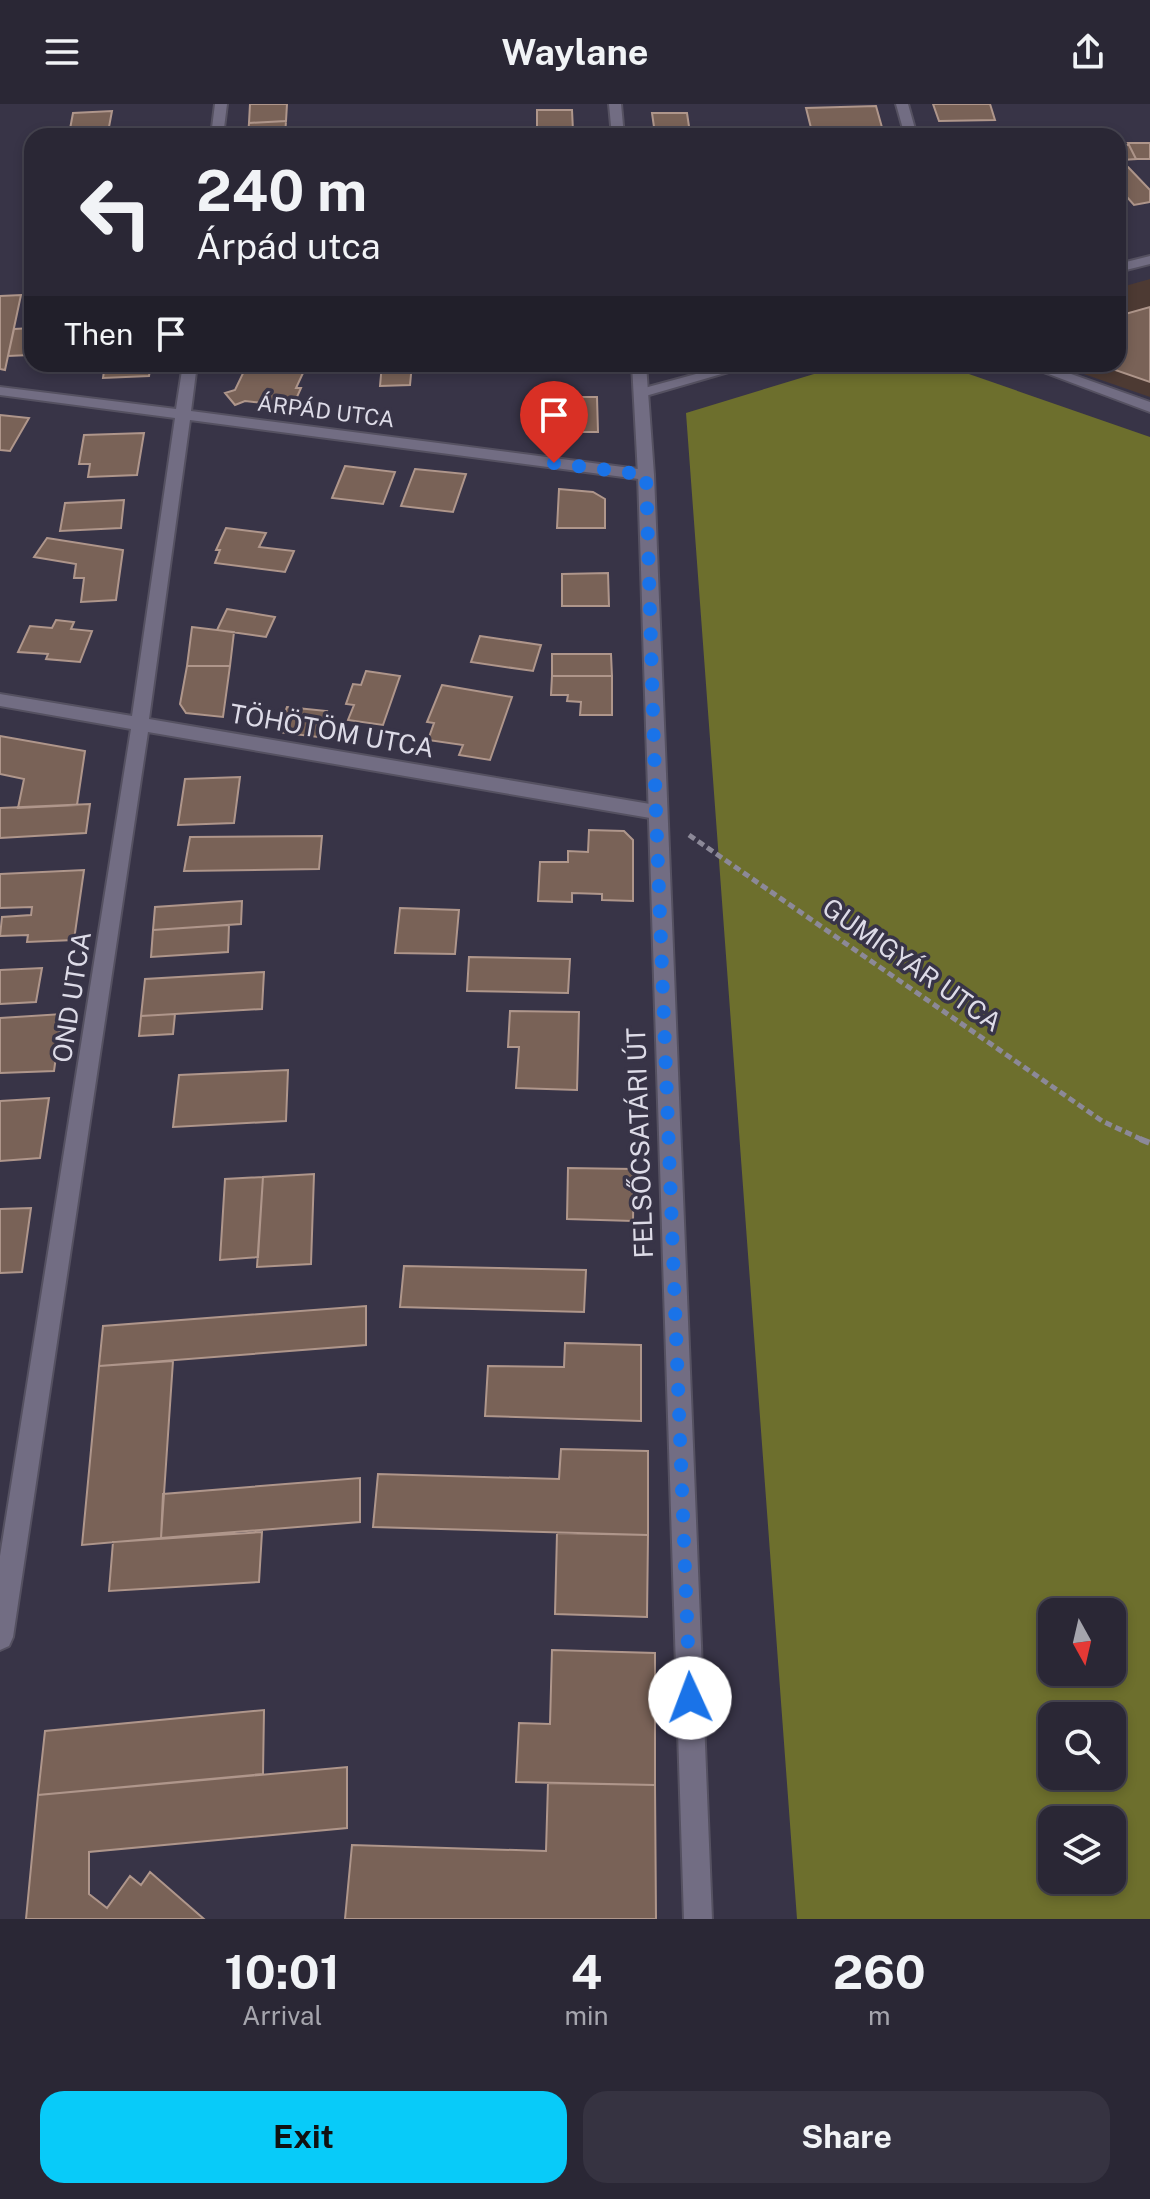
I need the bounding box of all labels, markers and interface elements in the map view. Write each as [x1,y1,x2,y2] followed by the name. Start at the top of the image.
[40,30,84,74] icon: menu
[1066,30,1110,74] icon: share
[501,31,649,73] text: Waylane
[196,158,367,224] text: 240 m
[64,160,168,264] icon: left
[196,225,381,267] text: Árpád utca
[149,312,193,356] icon: arrive
[64,316,133,352] text: Then
[520,381,588,463] pin
[256,390,396,432] street label: ÁRPÁD UTCA
[532,393,576,437] icon: arrive
[228,697,437,764] street label: TÖHÖTÖM UTCA
[817,891,1008,1038] street label: GUMIGYÁR UTCA
[46,929,97,1065] street label: OND UTCA
[620,1027,659,1259] street label: FELSŐCSATÁRI ÚT
[1038,1598,1126,1686] north arrow
[1038,1598,1126,1894] map controls
[648,1656,732,1740] position arrow
[1038,1702,1126,1790] button: search
[1038,1806,1126,1894] button: layers
[224,1943,340,2000] text: 10:01
[571,1943,602,2000] text: 4
[833,1943,926,2000] text: 260
[242,2000,322,2031] text: Arrival
[564,2000,609,2031] text: min
[868,2000,891,2031] text: m
[40,2091,567,2183] button: Exit
[583,2091,1110,2183] button: Share

